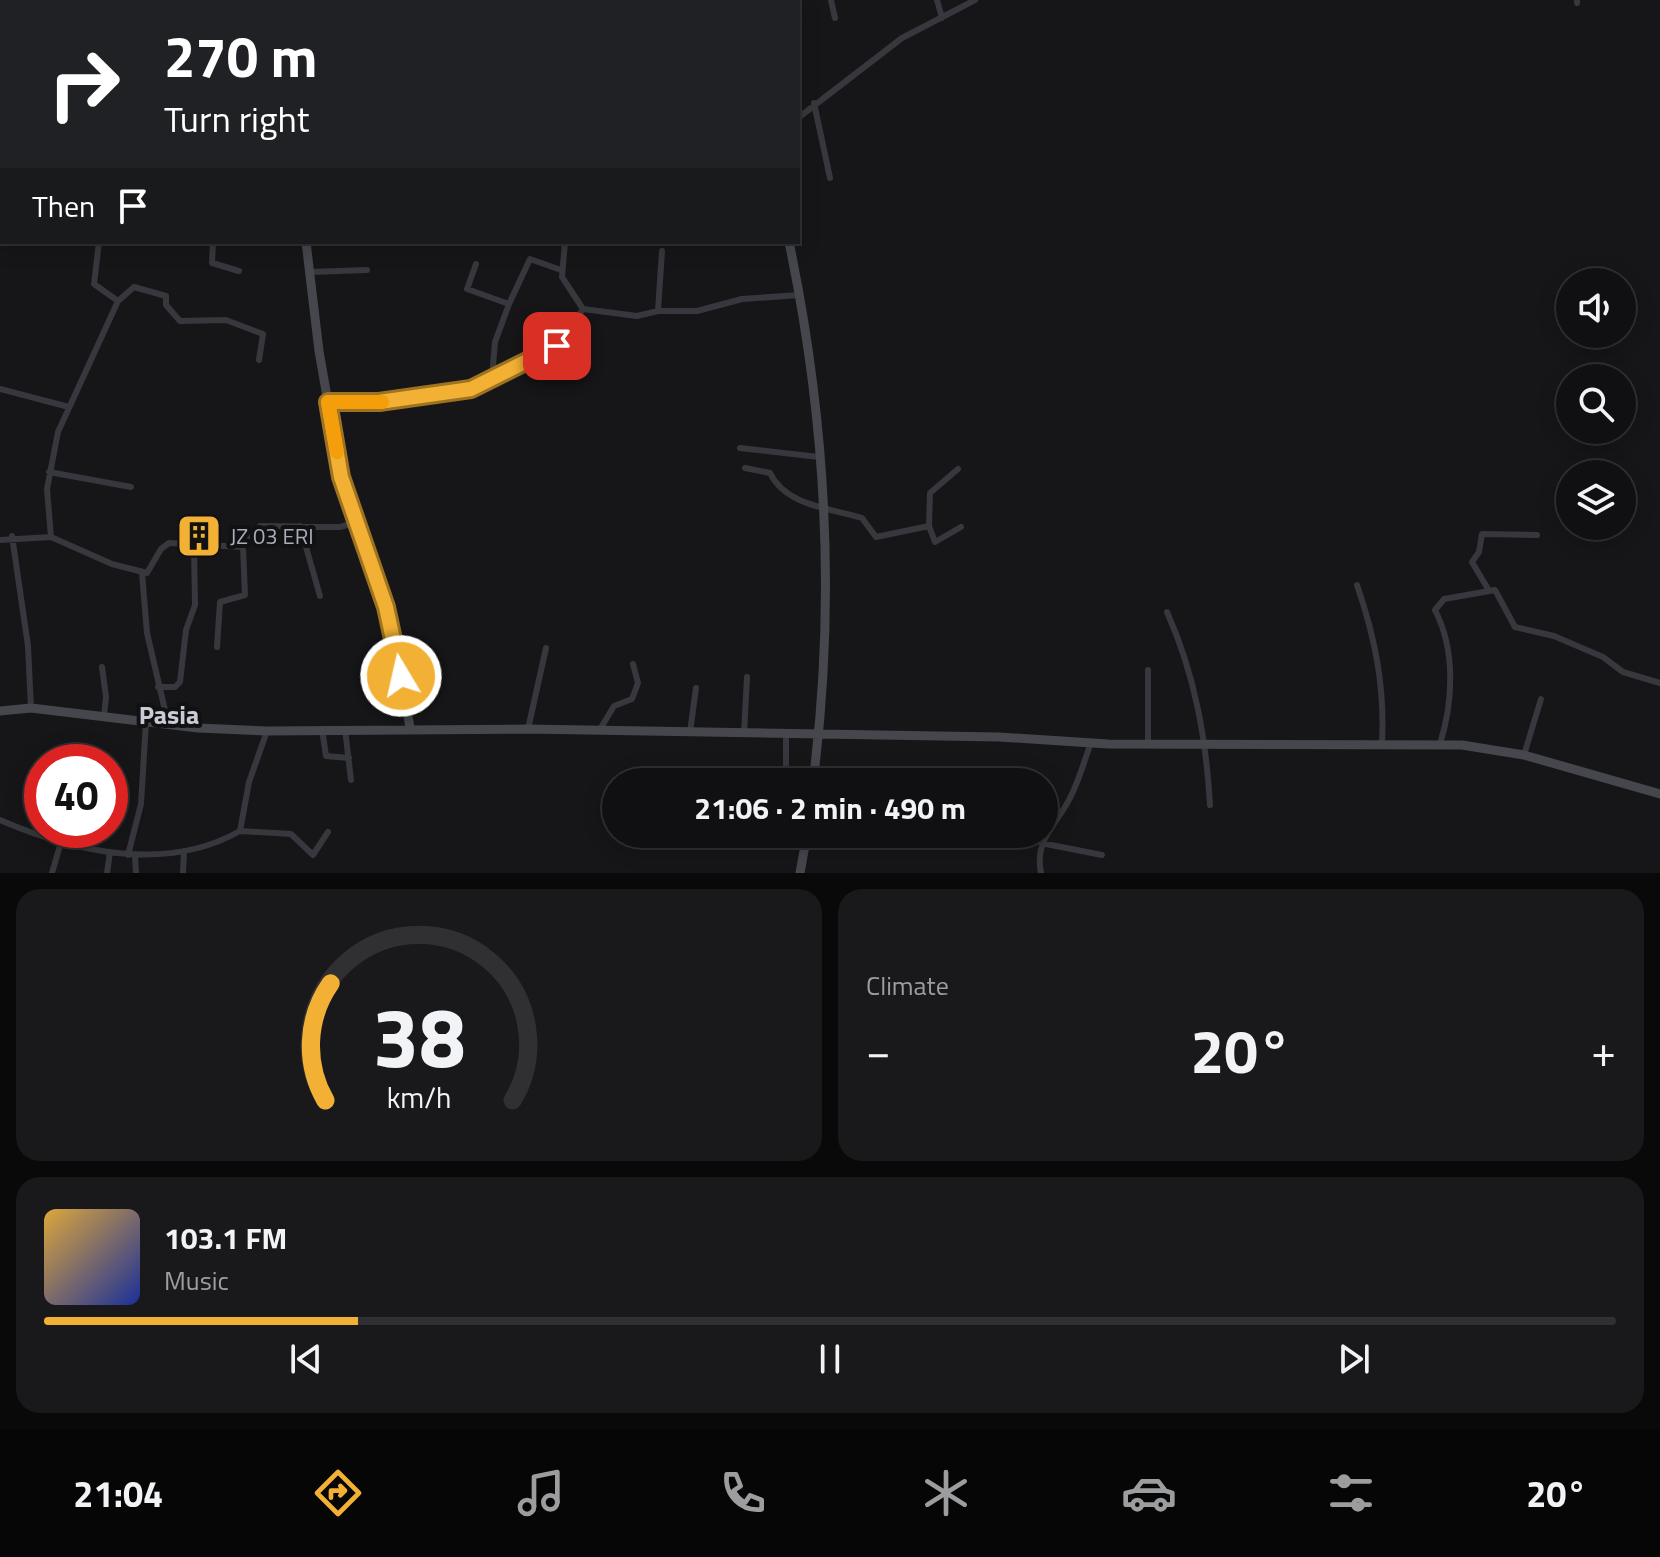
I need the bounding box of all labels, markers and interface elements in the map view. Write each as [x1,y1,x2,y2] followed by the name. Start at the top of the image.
[164,14,317,99] text: 270 m
[32,32,136,136] icon: right
[164,91,309,146] text: Turn right
[32,183,95,229] text: Then
[111,184,155,228] icon: arrive
[1556,268,1636,540] map controls
[1556,268,1636,348] button: sound
[523,312,591,380] pin
[535,324,579,368] icon: arrive
[1556,364,1636,444] button: search
[1556,460,1636,540] button: layers
[175,512,223,560] building icon: JZ 03 ERI
[230,519,314,553] place label: JZ 03 ERI
[359,634,443,718] position arrow
[139,695,199,734] district label: Pasia
[24,744,128,848] speed limit sign: 40
[694,785,966,831] text: 21:06 · 2 min · 490 m
[866,966,949,1005] text: Climate
[372,973,466,1099] text: 38
[1191,1005,1291,1096] text: 20°
[866,1017,891,1084] text: −
[1591,1017,1616,1084] text: +
[387,1076,451,1119] text: km/h
[164,1215,287,1261] text: 103.1 FM
[164,1261,229,1300] text: Music
[284,1337,328,1381] icon: previous
[808,1337,852,1381] icon: pause
[1332,1337,1376,1381] icon: next
[310,1465,366,1521] icon: directions
[513,1465,569,1521] icon: music
[715,1465,771,1521] icon: phone
[918,1465,974,1521] icon: climate
[1121,1465,1177,1521] icon: car
[1323,1465,1379,1521] icon: filters
[73,1466,163,1521] text: 21:04
[1526,1466,1587,1521] text: 20°

